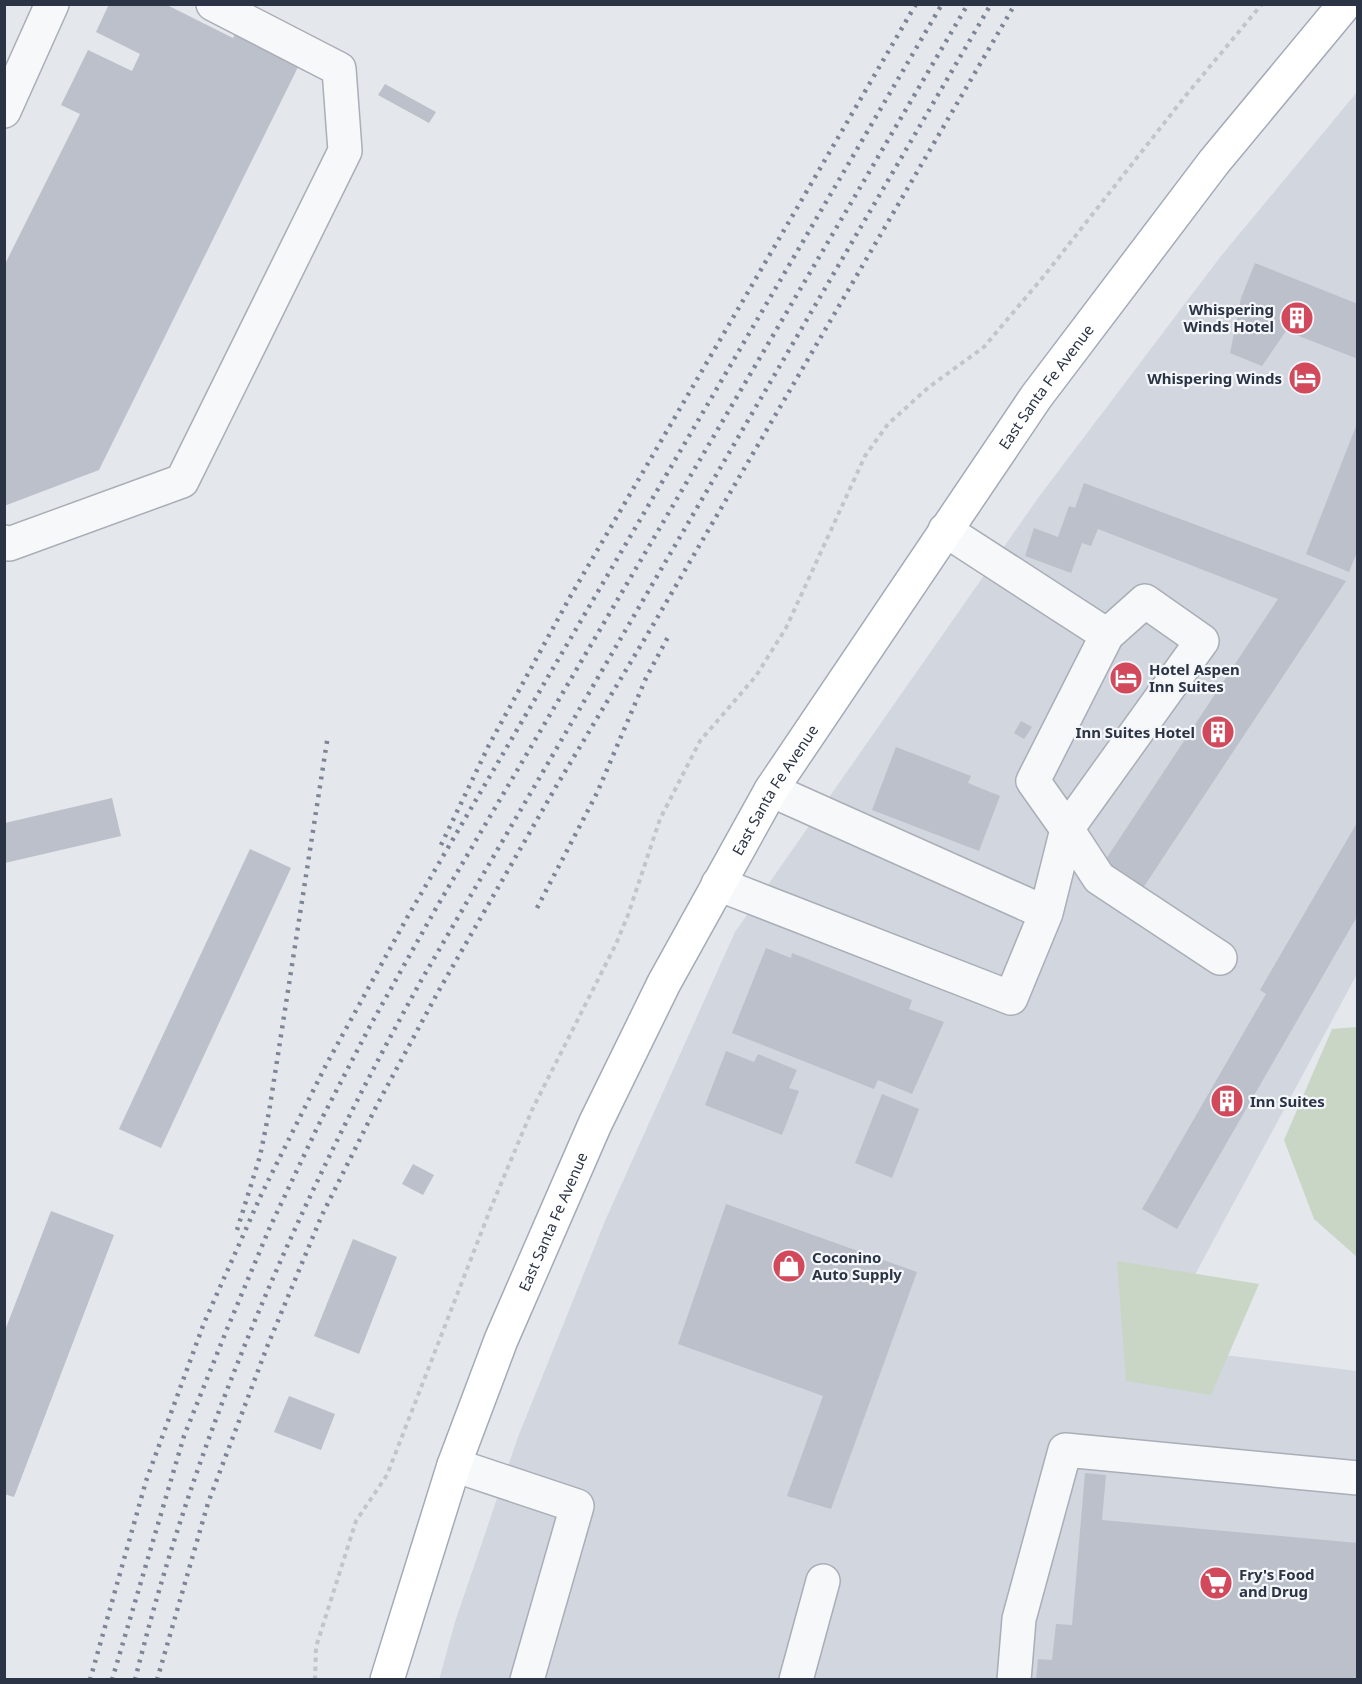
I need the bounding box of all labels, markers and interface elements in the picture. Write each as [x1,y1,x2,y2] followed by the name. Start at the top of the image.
[1184,299,1274,336] place label: Whispering Winds Hotel
[1279,300,1315,336] building icon: Whispering Winds Hotel
[994,320,1098,453] street label: East Santa Fe Avenue
[1287,360,1323,396] hotel icon: Whispering Winds
[1147,368,1282,388] place label: Whispering Winds
[1149,659,1240,696] place label: Hotel Aspen Inn Suites
[1108,660,1144,696] hotel icon: Hotel Aspen Inn Suites
[1200,714,1236,750] building icon: Inn Suites Hotel
[727,721,822,859] street label: East Santa Fe Avenue
[1076,722,1195,742] place label: Inn Suites Hotel
[1209,1083,1245,1119] building icon: Inn Suites
[1250,1091,1325,1111] place label: Inn Suites
[514,1149,592,1294] street label: East Santa Fe Avenue
[812,1247,902,1284] place label: Coconino Auto Supply
[771,1248,807,1284] shop icon: Coconino Auto Supply
[1239,1564,1315,1601] place label: Fry's Food and Drug
[1198,1565,1234,1601] supermarket icon: Fry's Food and Drug

